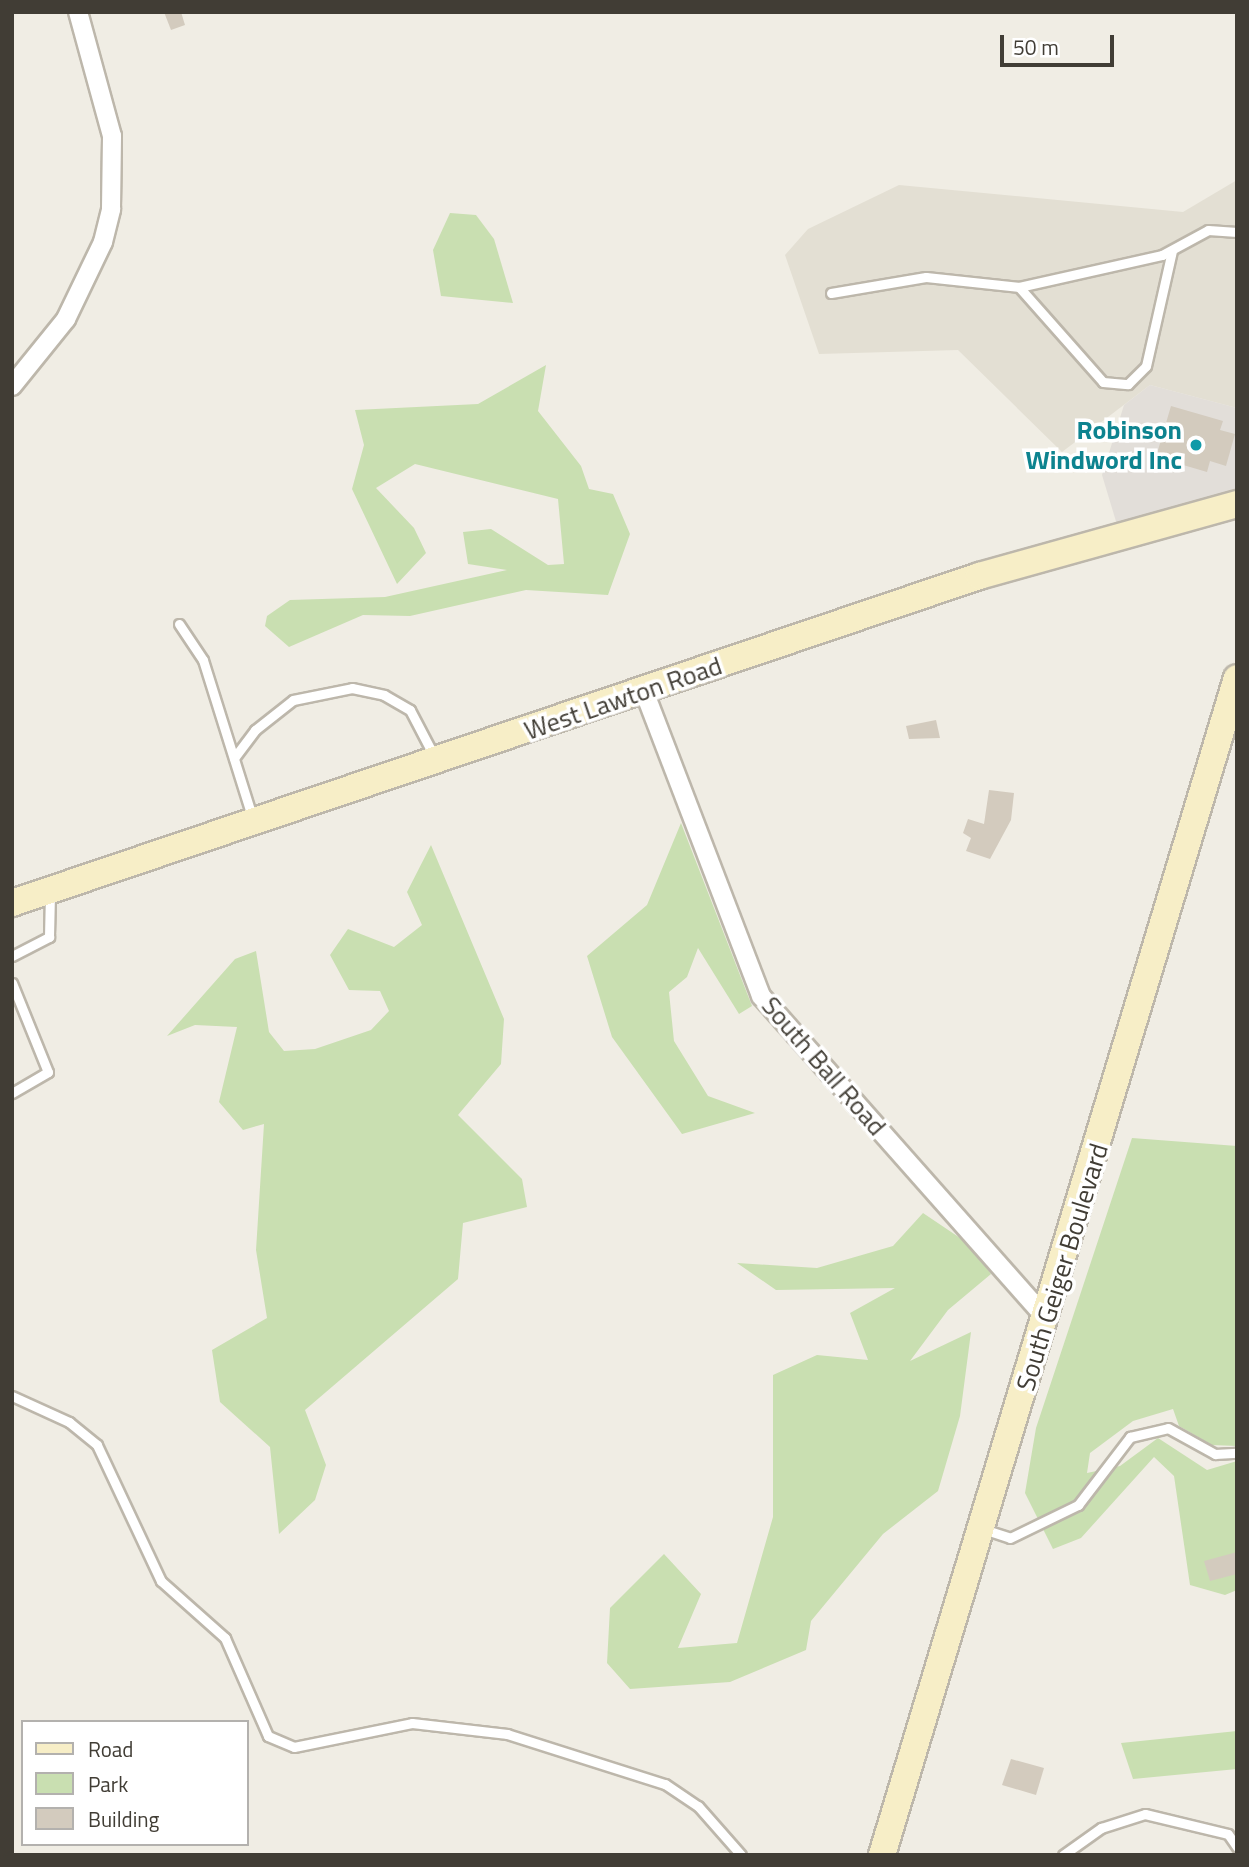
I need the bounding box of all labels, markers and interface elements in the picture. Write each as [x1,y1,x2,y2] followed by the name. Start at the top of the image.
[1004,21,1118,65] scale bar
[1013,31,1059,63] text: 50 m
[1025,414,1182,476] place label: Robinson Windword Inc
[1188,437,1204,453] marker: Robinson Windword Inc
[520,650,726,746] street label: West Lawton Road
[755,990,893,1142] street label: South Ball Road
[1010,1140,1114,1394] street label: South Geiger Boulevard
[21,1720,248,1846] legend
[88,1733,133,1765] text: Road
[88,1768,128,1800] text: Park
[88,1803,159,1835] text: Building

